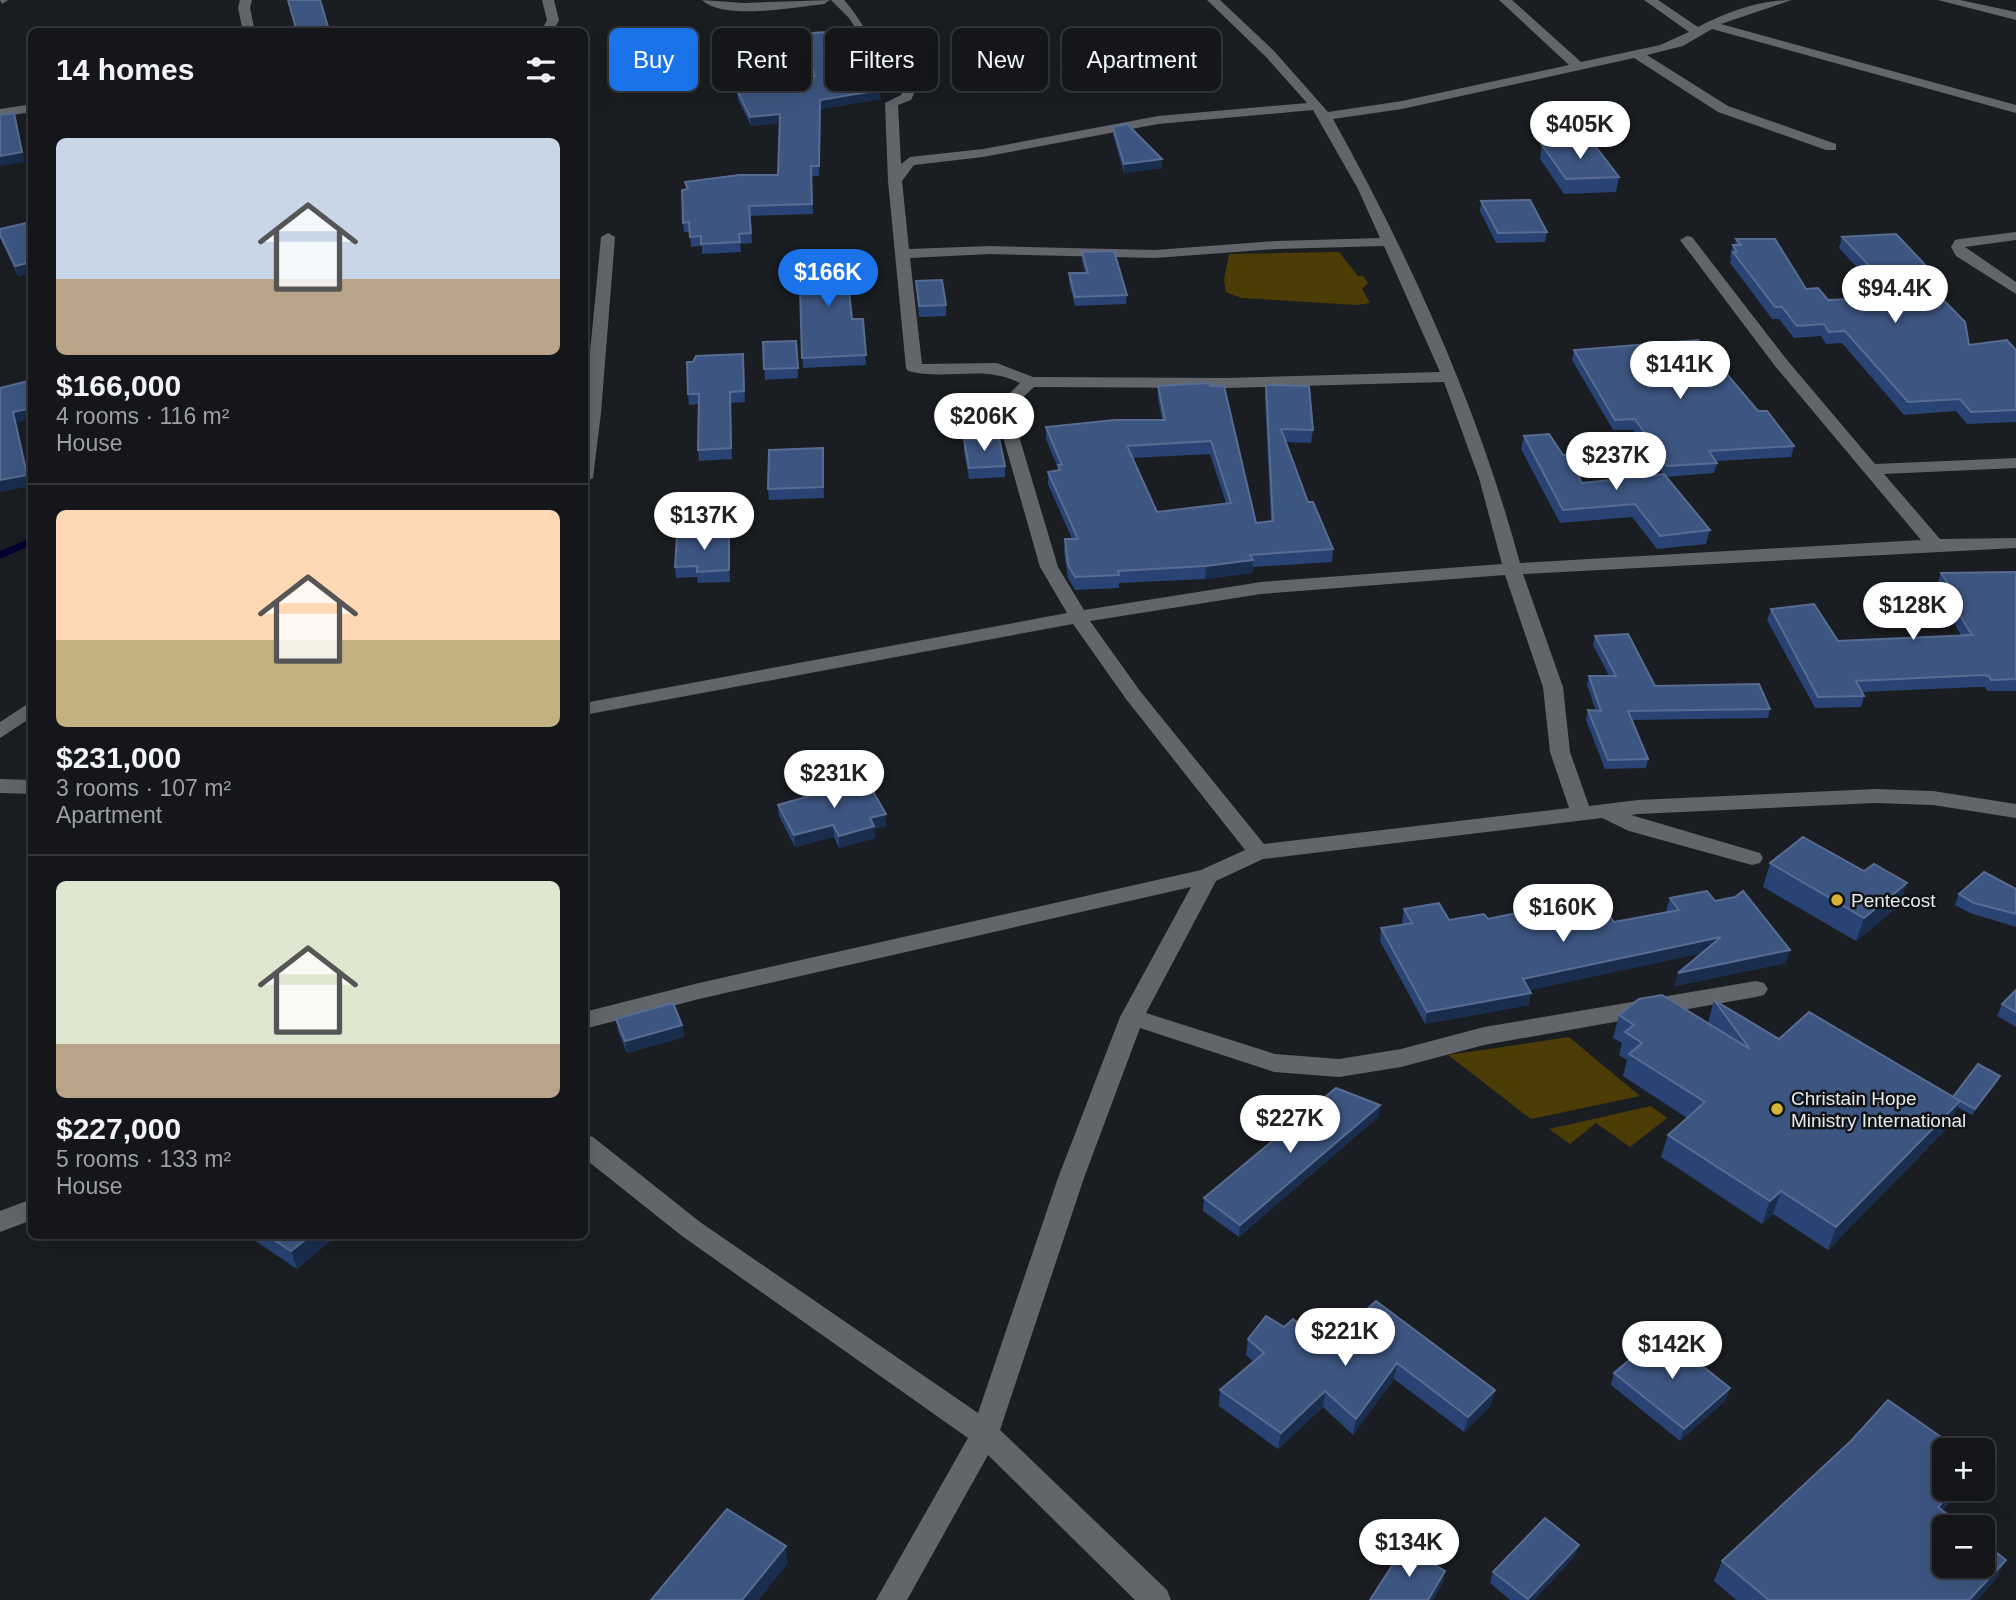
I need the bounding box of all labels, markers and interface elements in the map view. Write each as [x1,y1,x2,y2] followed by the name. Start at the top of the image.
[609,28,698,91] chip: Buy
[712,28,811,91] chip: Rent
[825,28,938,91] chip: Filters
[952,28,1048,91] chip: New
[1062,28,1221,91] chip: Apartment
[522,51,560,89] icon: filters
[56,53,194,86] text: 14 homes
[1531,102,1629,161] pin: $405K
[1546,111,1614,137] text: $405K
[245,184,371,310] icon: home
[779,250,877,309] pin: $166K
[794,259,862,285] text: $166K
[1838,266,1952,325] pin: $94.4K
[1858,275,1932,301] text: $94.4K
[1631,342,1729,401] pin: $141K
[1646,351,1714,377] text: $141K
[56,369,181,402] text: $166,000
[935,393,1033,453] pin: $206K
[56,403,229,429] text: 4 rooms · 116 m²
[950,403,1018,429] text: $206K
[56,430,122,456] text: House
[1567,433,1665,492] pin: $237K
[1582,442,1650,468] text: $237K
[655,492,753,552] pin: $137K
[670,502,738,528] text: $137K
[245,556,371,682] icon: home
[1864,582,1962,642] pin: $128K
[1879,592,1947,618] text: $128K
[56,741,181,774] text: $231,000
[785,750,883,810] pin: $231K
[800,760,868,786] text: $231K
[56,775,231,801] text: 3 rooms · 107 m²
[56,802,162,828] text: Apartment
[1514,884,1612,944] pin: $160K
[1851,890,1936,911] place label: Pentecost
[1829,892,1845,908] marker: Pentecost
[1529,894,1597,920] text: $160K
[245,927,371,1053] icon: home
[1791,1088,1966,1131] place label: Christain Hope Ministry International
[1241,1096,1339,1155] pin: $227K
[1769,1101,1785,1117] marker: Christain Hope Ministry International
[1256,1105,1324,1131] text: $227K
[56,1112,181,1145] text: $227,000
[56,1146,231,1172] text: 5 rooms · 133 m²
[56,1173,122,1199] text: House
[1296,1308,1394,1368] pin: $221K
[1311,1318,1379,1344] text: $221K
[1623,1322,1721,1381] pin: $142K
[1638,1331,1706,1357] text: $142K
[1932,1438,1995,1578] map controls
[1932,1438,1995,1501] button: +
[1932,1515,1995,1578] button: −
[1360,1520,1458,1579] pin: $134K
[1375,1529,1443,1555] text: $134K

